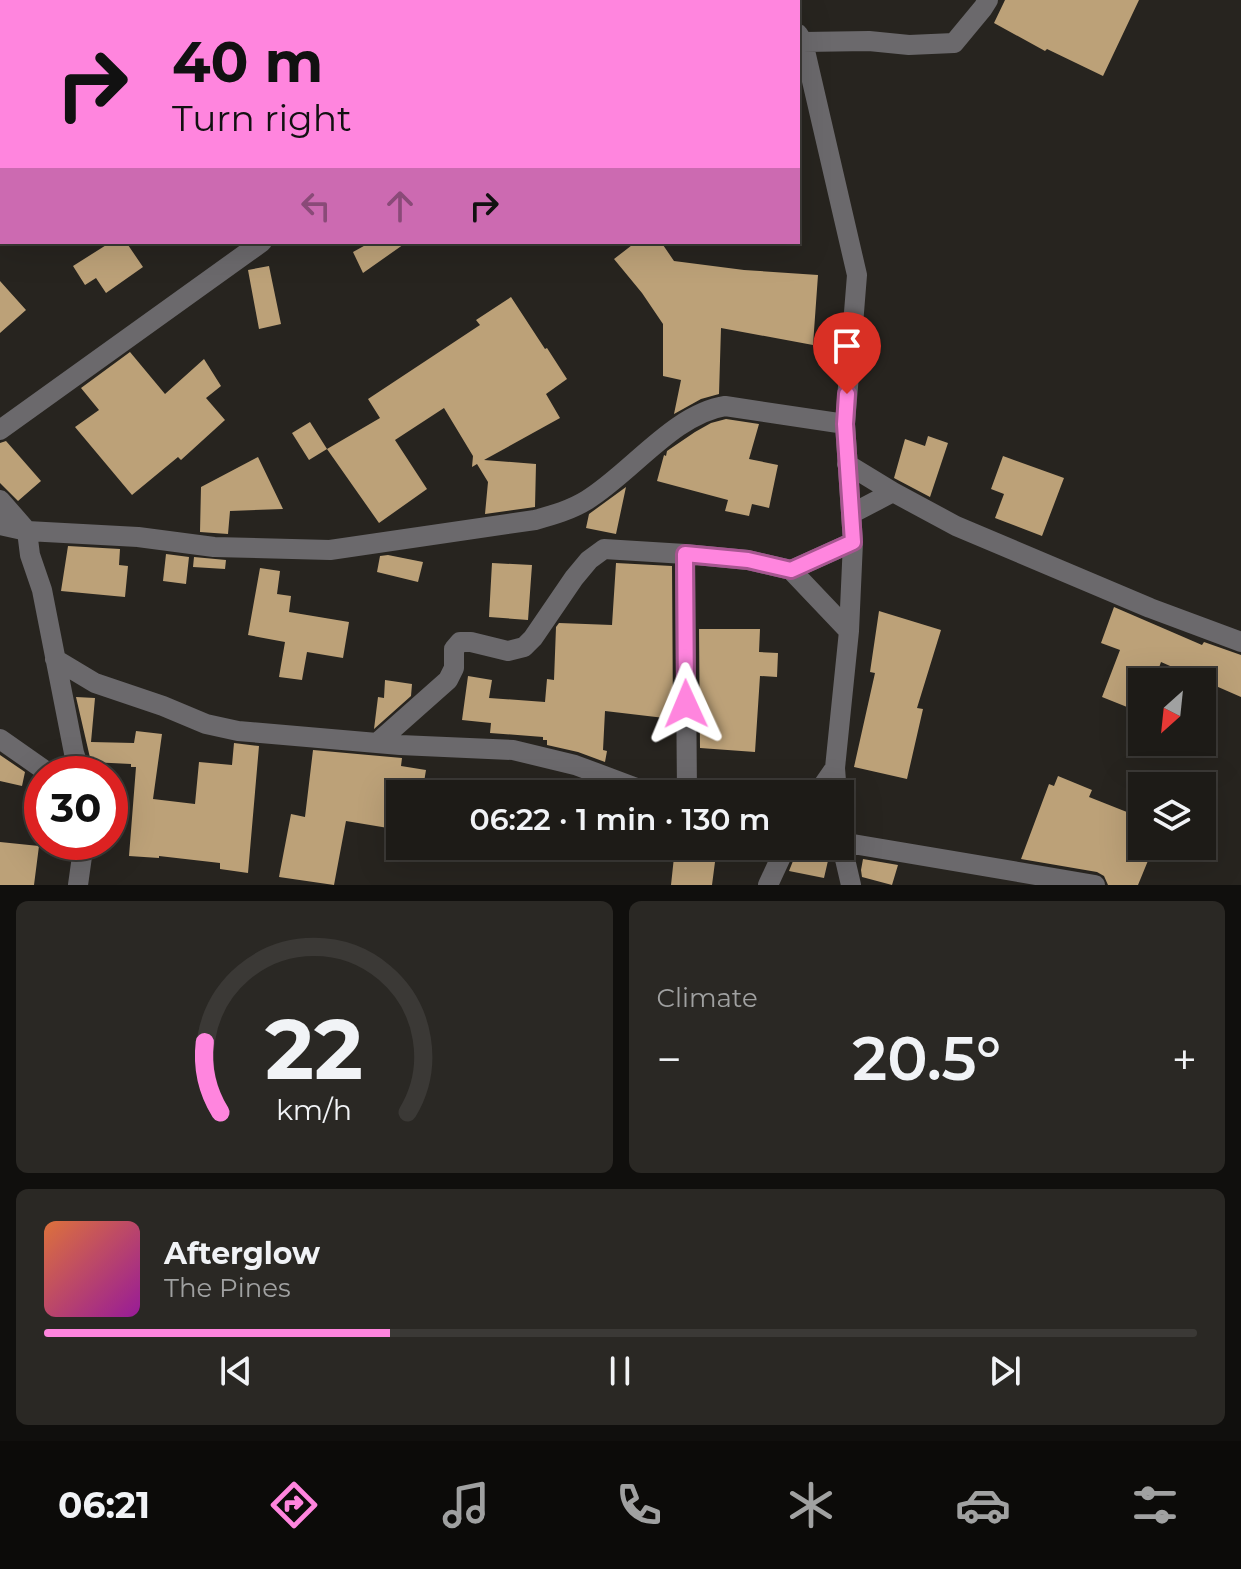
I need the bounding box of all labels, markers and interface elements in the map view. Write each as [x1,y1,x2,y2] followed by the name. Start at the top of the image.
[172,28,323,96] text: 40 m
[40,32,144,136] icon: right
[172,96,352,140] text: Turn right
[294,184,338,228] icon: left
[378,184,422,228] icon: ahead
[462,184,506,228] icon: right
[813,312,881,394] pin
[825,324,869,368] icon: arrive
[644,662,728,746] position arrow
[1128,668,1216,756] north arrow
[1128,668,1216,860] map controls
[24,756,128,860] speed limit sign: 30
[1128,772,1216,860] button: layers
[470,801,770,838] text: 06:22 · 1 min · 130 m
[657,982,758,1014] text: Climate
[265,998,363,1100] text: 22
[852,1022,1001,1095] text: 20.5°
[657,1032,682,1086] text: −
[1172,1032,1197,1086] text: +
[276,1092,352,1127] text: km/h
[164,1235,320,1272] text: Afterglow
[164,1272,291,1304] text: The Pines
[214,1349,258,1393] icon: previous
[598,1349,642,1393] icon: pause
[983,1349,1027,1393] icon: next
[266,1477,322,1533] icon: directions
[438,1477,494,1533] icon: music
[611,1477,667,1533] icon: phone
[783,1477,839,1533] icon: climate
[955,1477,1011,1533] icon: car
[1127,1477,1183,1533] icon: filters
[58,1483,150,1527] text: 06:21

